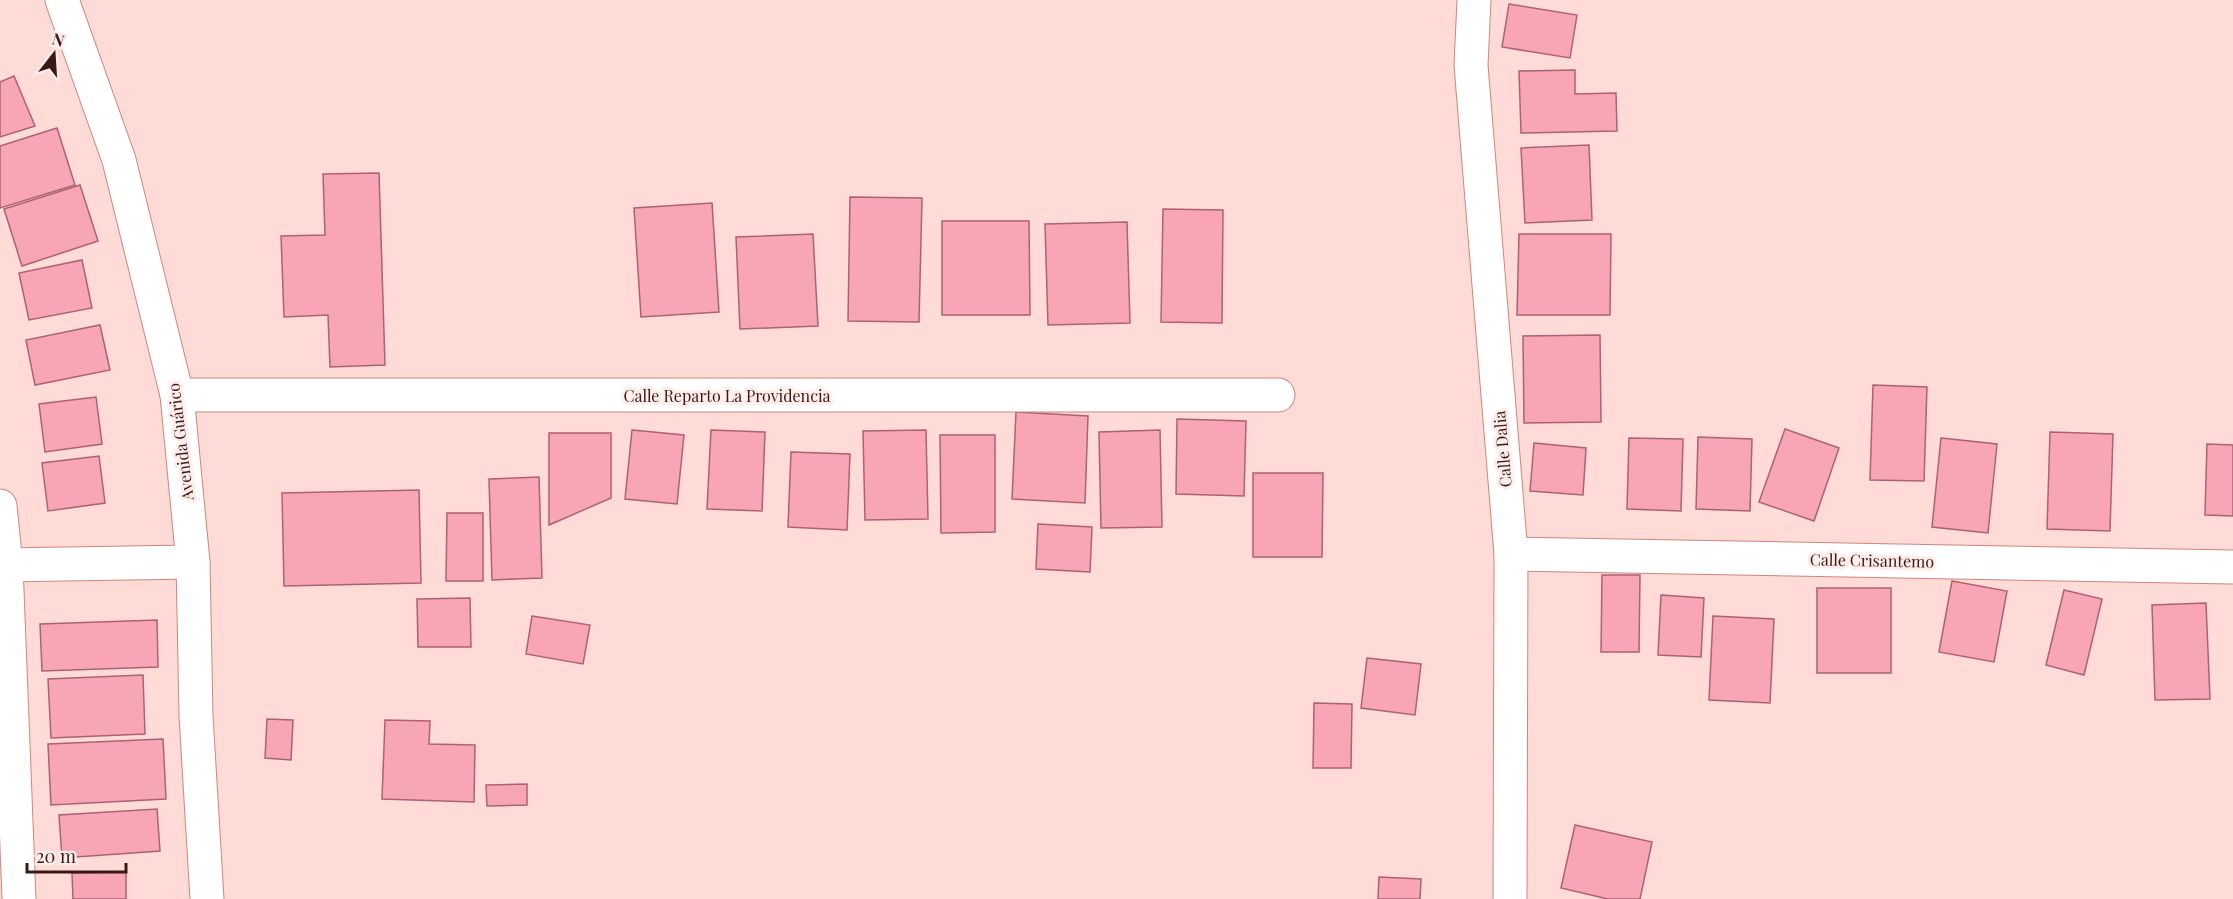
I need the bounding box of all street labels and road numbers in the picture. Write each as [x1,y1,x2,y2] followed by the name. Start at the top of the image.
[162,382,198,503] street label: Avenida Guárico
[623,385,831,406] street label: Calle Reparto La Providencia
[1488,410,1516,488] street label: Calle Dalia
[1810,548,1935,572] street label: Calle Crisantemo

